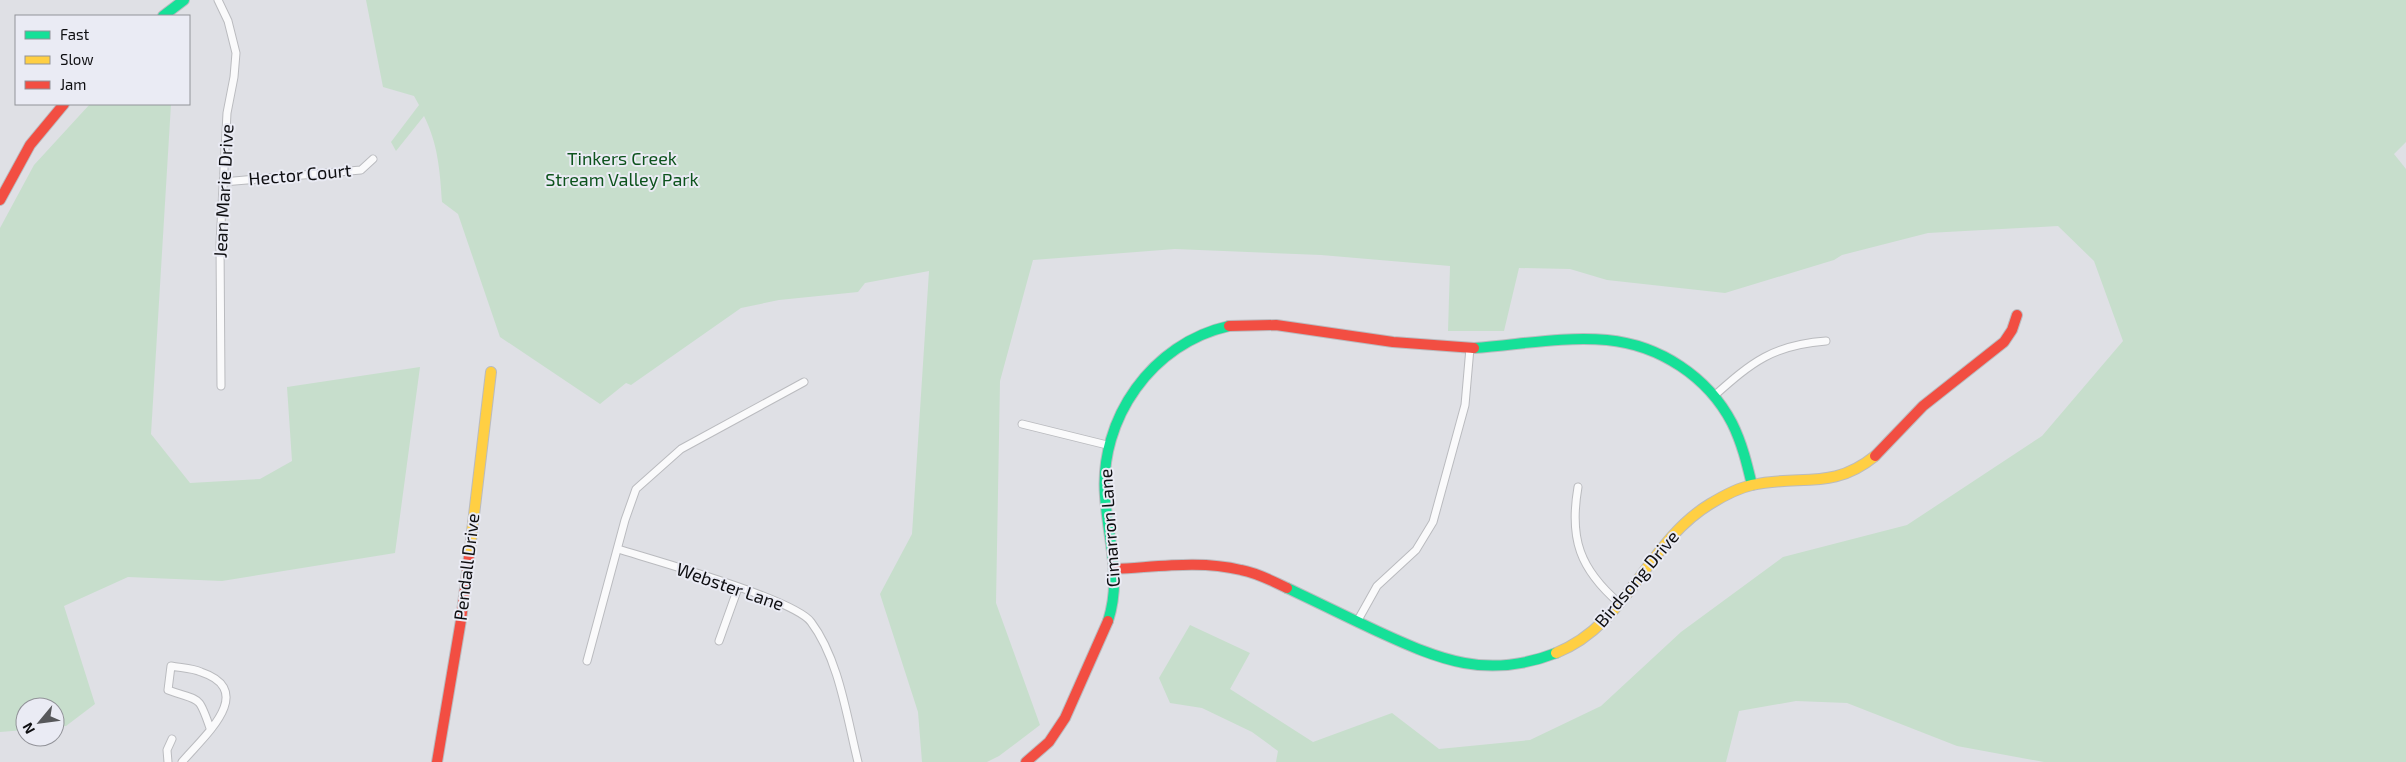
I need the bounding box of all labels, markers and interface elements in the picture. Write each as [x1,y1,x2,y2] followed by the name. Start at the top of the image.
[15,15,190,105] legend
[60,25,90,43] text: Fast
[60,50,94,68] text: Slow
[60,75,86,93] text: Jam
[209,124,237,258] street label: Jean Marie Drive
[545,147,699,190] park label: Tinkers Creek Stream Valley Park
[248,159,352,189] street label: Hector Court
[1094,468,1124,588] street label: Cimarron Lane
[449,512,483,622] street label: Pendall Drive
[1589,525,1683,631] street label: Birdsong Drive
[674,557,787,615] street label: Webster Lane
[15,697,65,747] north arrow
[18,720,38,737] text: N

